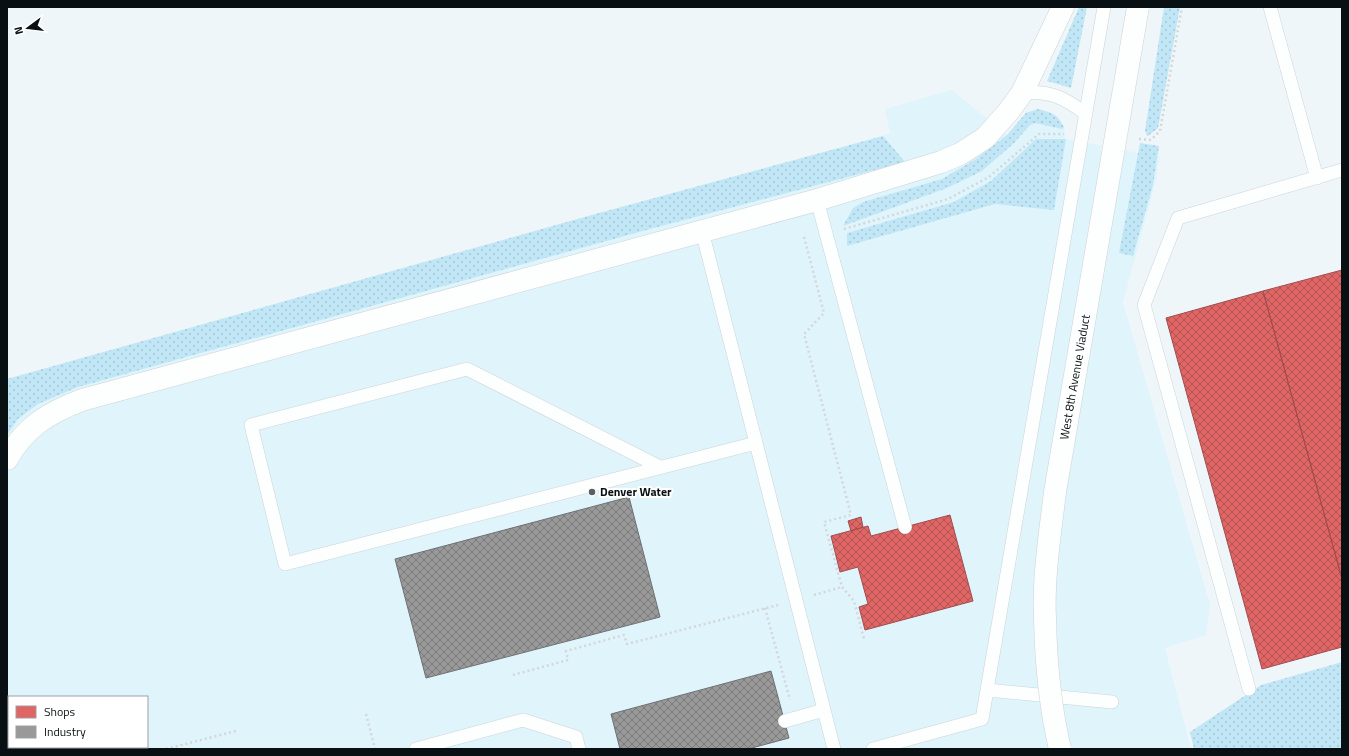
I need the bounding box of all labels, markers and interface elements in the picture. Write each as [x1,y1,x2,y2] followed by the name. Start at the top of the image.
[8,8,48,48] north arrow
[10,25,27,36] text: N
[1054,312,1095,441] street label: West 8th Avenue Viaduct
[600,482,672,501] place label: Denver Water
[587,487,597,497] marker: Denver Water
[8,696,148,748] legend
[44,702,76,721] text: Shops
[44,722,86,741] text: Industry

